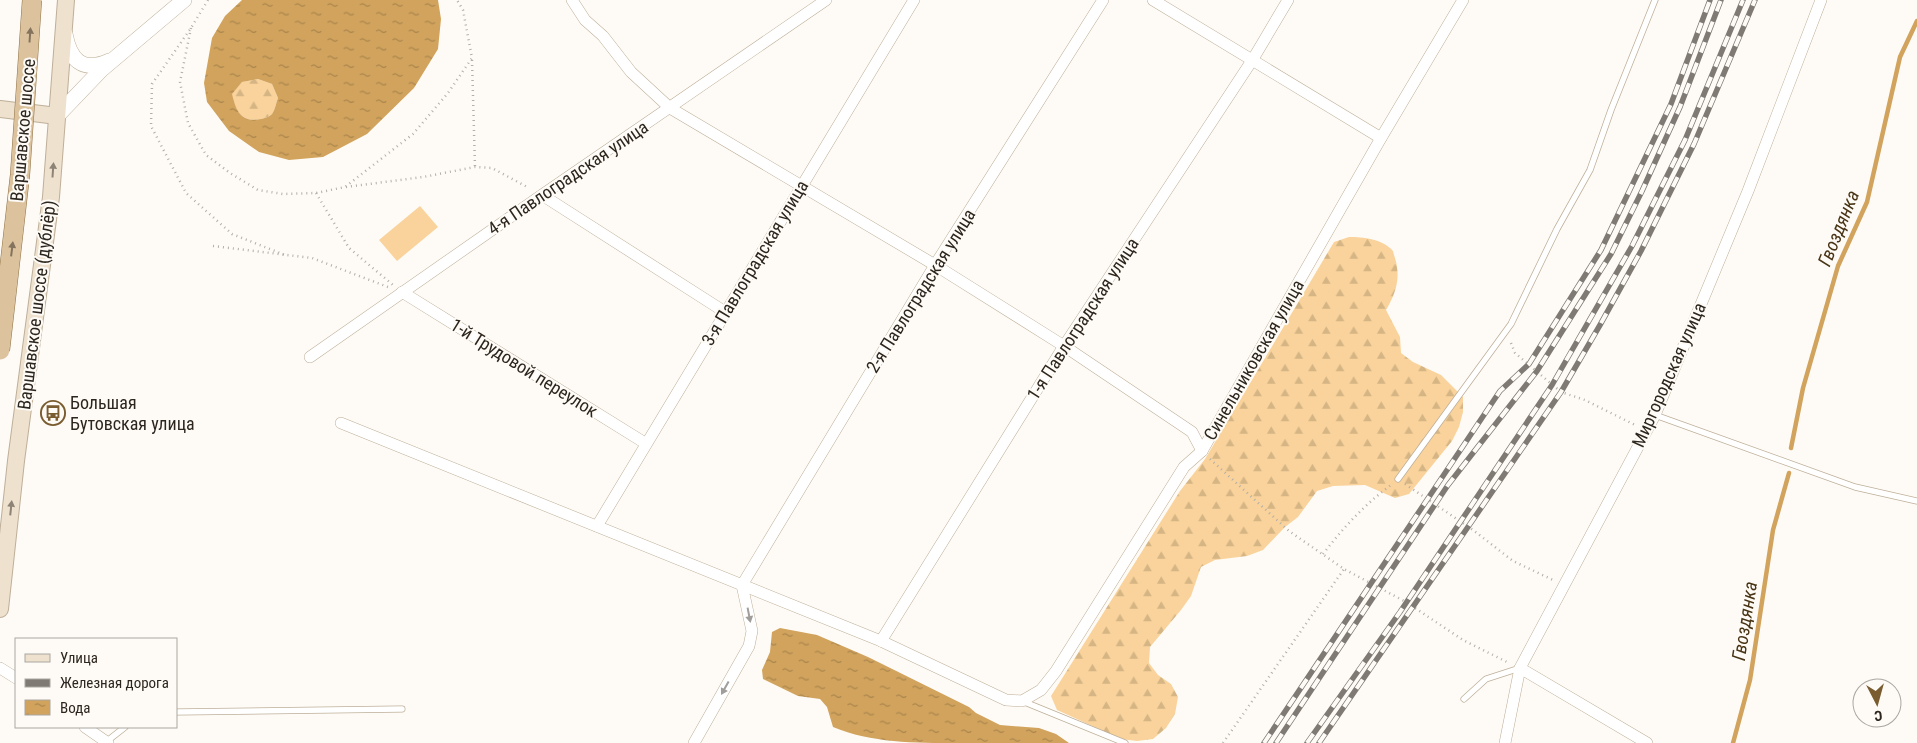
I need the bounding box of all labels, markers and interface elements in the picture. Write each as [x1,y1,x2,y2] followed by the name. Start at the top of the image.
[26,27,34,43] one-way arrow
[6,58,39,202] street label: Варшавское шоссе
[483,116,652,239] street label: 4-я Павлоградская улица
[49,161,57,177] one-way arrow
[697,176,812,349] street label: 3-я Павлоградская улица
[1813,187,1864,270] water label: Гвоздянка
[13,199,61,411] street label: Варшавское шоссе (дублёр)
[862,205,980,376] street label: 2-я Павлоградская улица
[1022,234,1143,404] street label: 1-я Павлоградская улица
[8,241,16,257] one-way arrow
[1199,276,1308,444] street label: Синельниковская улица
[1627,299,1710,450] street label: Миргородская улица
[447,314,602,422] street label: 1-й Трудовой переулок
[70,392,195,434] place label: Большая Бутовская улица
[40,400,66,426] bus stop icon: Большая Бутовская улица
[7,500,15,516] one-way arrow
[1727,580,1762,662] water label: Гвоздянка
[745,607,753,623] one-way arrow
[15,638,178,728] legend
[60,649,98,667] text: Улица
[60,674,169,692] text: Железная дорога
[1852,678,1902,728] north arrow
[721,681,729,695] one-way arrow
[60,699,90,717] text: Вода
[1874,708,1883,724] text: С

